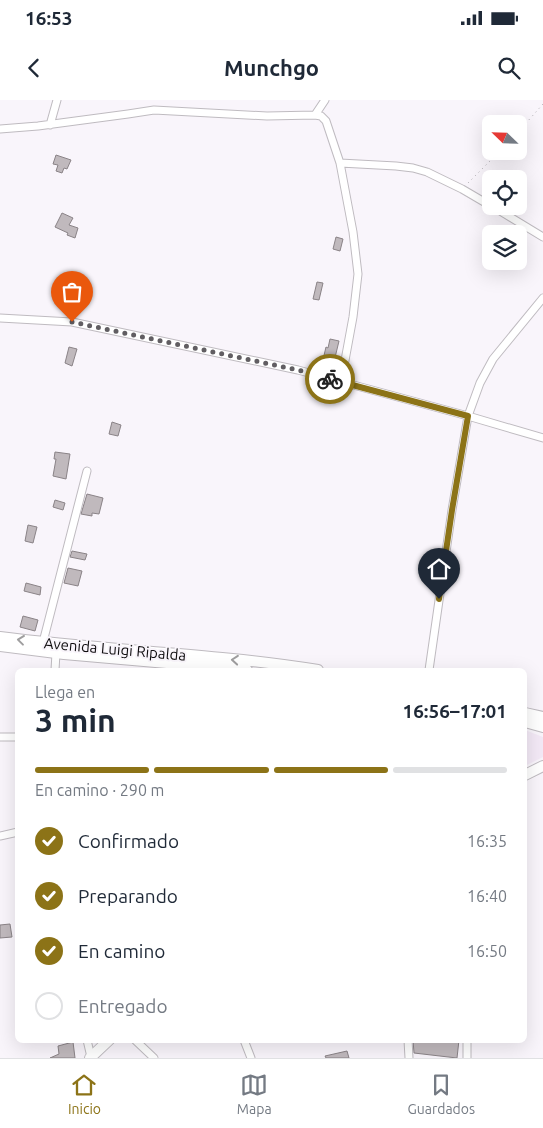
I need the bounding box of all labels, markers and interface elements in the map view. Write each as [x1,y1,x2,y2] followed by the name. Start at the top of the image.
[25,7,73,29] text: 16:53
[20,54,48,82] icon: back
[495,54,523,82] icon: search
[224,55,319,80] text: Munchgo
[482,115,528,160] north arrow
[482,115,527,270] map controls
[482,170,527,215] button: locate
[482,225,527,270] button: layers
[51,271,93,322] pin
[58,278,86,306] icon: bag
[305,354,355,404] courier
[316,365,344,393] icon: bike
[418,548,460,599] pin
[425,555,453,583] icon: home
[43,634,187,664] street label: Avenida Luigi Ripalda
[17,635,25,646] one-way arrow
[231,654,239,665] one-way arrow
[35,683,95,701] text: Llega en
[402,700,507,722] text: 16:56–17:01
[35,702,116,738] text: 3 min
[35,781,164,799] text: En camino · 290 m
[35,827,63,855] icon: check
[78,830,179,852] text: Confirmado
[467,832,507,850] text: 16:35
[35,882,63,910] icon: check
[78,885,178,907] text: Preparando
[467,887,507,905] text: 16:40
[35,937,63,965] icon: check
[78,940,165,962] text: En camino
[467,942,507,960] text: 16:50
[78,995,168,1017] text: Entregado
[68,1071,101,1117] tab: Inicio
[237,1071,272,1117] tab: Mapa
[407,1071,475,1117] tab: Guardados

